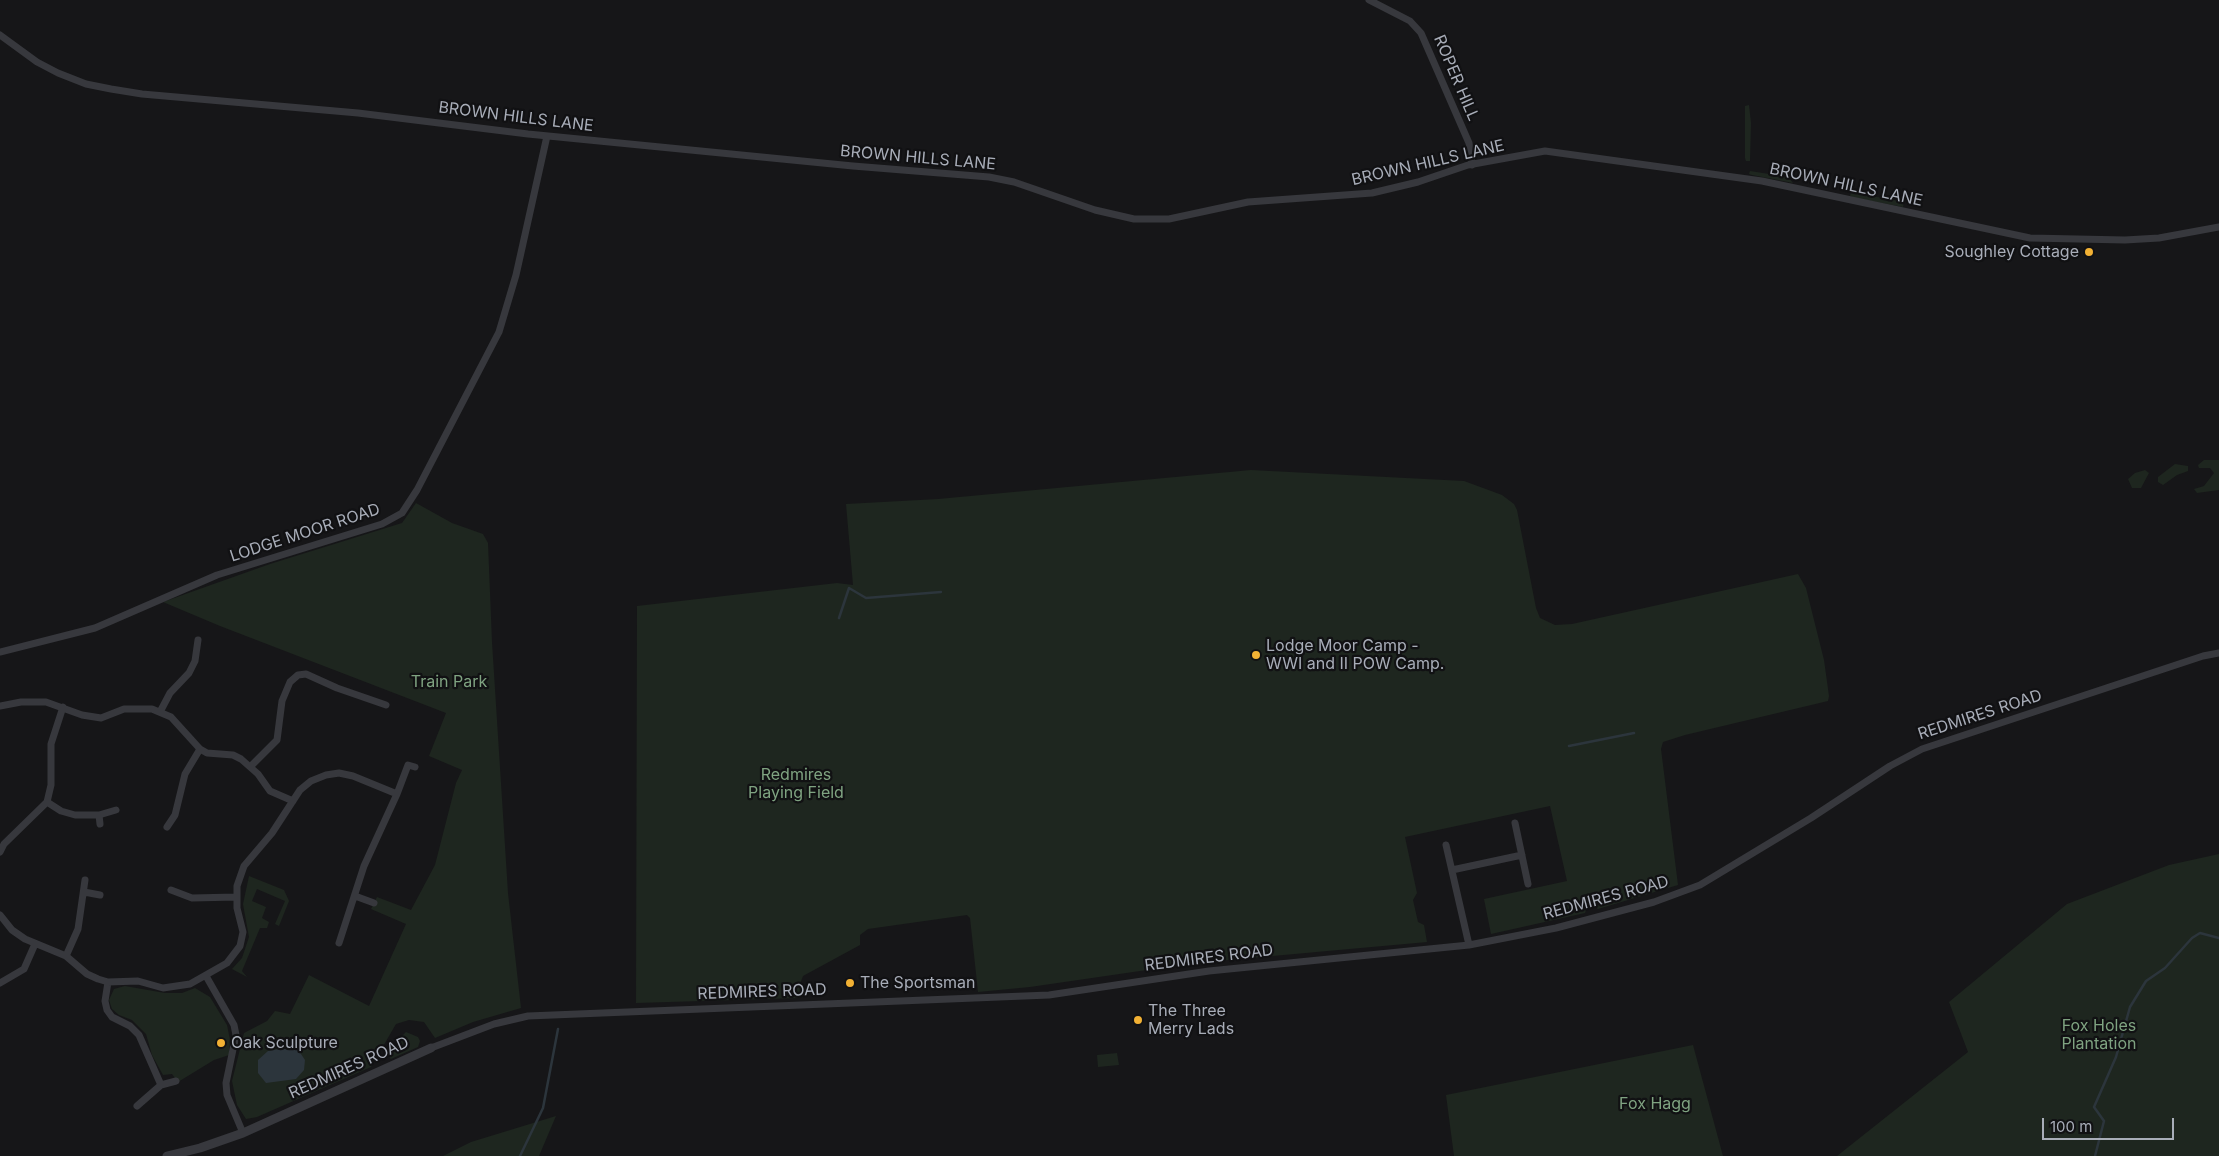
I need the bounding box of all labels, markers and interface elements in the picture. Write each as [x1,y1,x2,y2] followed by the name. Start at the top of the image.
[1429,32,1483,124] street label: ROPER HILL
[437,98,595,136] street label: BROWN HILLS LANE
[1350,136,1506,190] street label: BROWN HILLS LANE
[839,142,997,174] street label: BROWN HILLS LANE
[1768,159,1924,211] street label: BROWN HILLS LANE
[1944,242,2079,262] place label: Soughley Cottage
[2083,246,2095,258] marker: Soughley Cottage
[228,500,382,566] street label: LODGE MOOR ROAD
[1266,636,1444,674] place label: Lodge Moor Camp - WWI and II POW Camp.
[1250,649,1262,661] marker: Lodge Moor Camp - WWI and II POW Camp.
[411,672,487,692] park label: Train Park
[1915,686,2045,744] street label: REDMIRES ROAD
[748,765,844,803] park label: Redmires Playing Field
[1541,872,1671,924] street label: REDMIRES ROAD
[1144,941,1274,975] street label: REDMIRES ROAD
[860,973,976,993] place label: The Sportsman
[844,977,856,989] marker: The Sportsman
[697,980,827,1004] street label: REDMIRES ROAD
[1148,1001,1234,1039] place label: The Three Merry Lads
[1132,1014,1144,1026] marker: The Three Merry Lads
[2062,1016,2136,1054] park label: Fox Holes Plantation
[231,1033,338,1053] place label: Oak Sculpture
[286,1033,412,1103] street label: REDMIRES ROAD
[215,1037,227,1049] marker: Oak Sculpture
[1619,1094,1691,1114] park label: Fox Hagg
[2044,1108,2176,1140] scale bar
[2050,1117,2092,1136] text: 100 m

